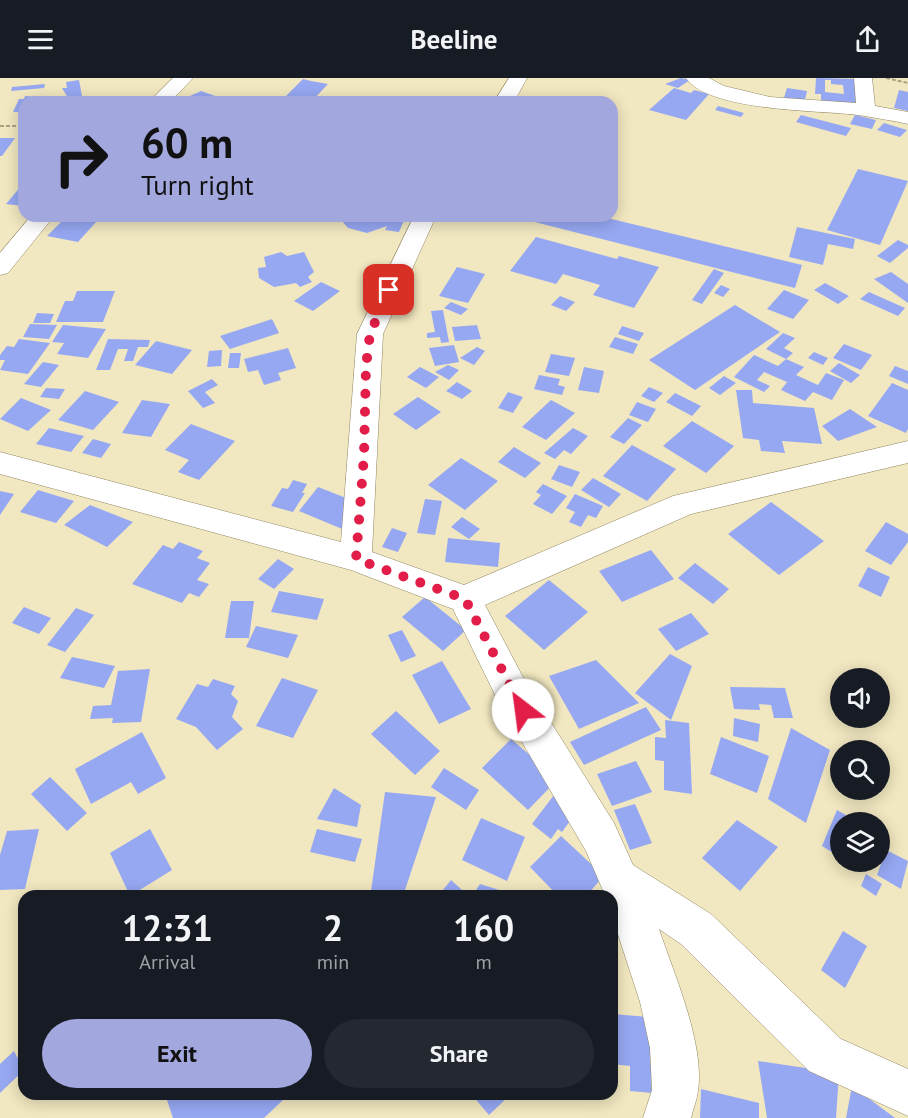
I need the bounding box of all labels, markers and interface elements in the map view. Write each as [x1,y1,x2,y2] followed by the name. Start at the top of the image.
[411,22,497,56] text: Beeline
[24,23,57,56] icon: menu
[851,23,884,56] icon: share
[141,115,233,170] text: 60 m
[42,120,120,198] icon: right
[141,168,254,202] text: Turn right
[363,264,414,315] pin
[372,273,405,306] icon: arrive
[830,668,890,872] map controls
[830,668,890,728] button: sound
[491,678,555,742] position arrow
[830,740,890,800] button: search
[830,812,890,872] button: layers
[122,904,213,951] text: 12:31
[323,904,343,951] text: 2
[453,904,514,951] text: 160
[139,949,195,975] text: Arrival
[317,949,349,975] text: min
[476,949,492,975] text: m
[42,1019,312,1088] button: Exit
[324,1019,594,1088] button: Share

